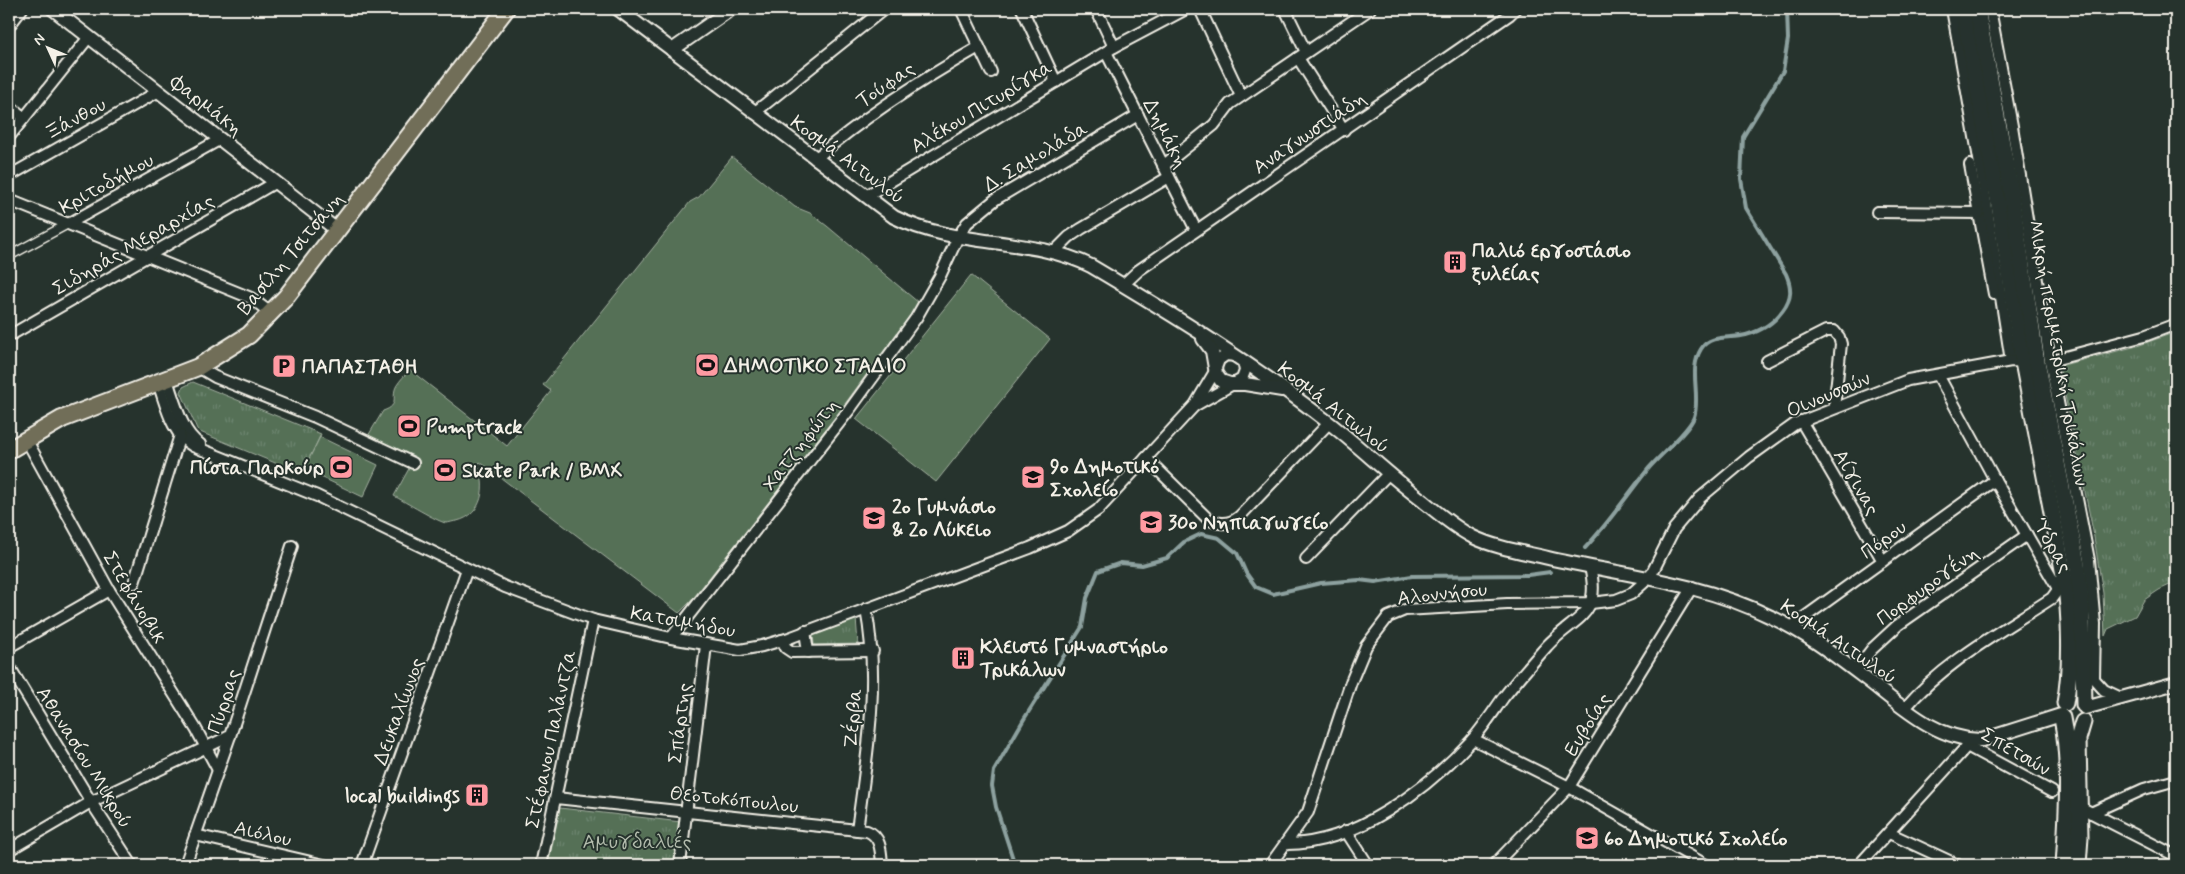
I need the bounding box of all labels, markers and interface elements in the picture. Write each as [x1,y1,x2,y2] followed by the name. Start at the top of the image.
[22,22,72,72] north arrow
[30,30,49,49] text: N
[906,54,1058,160] street label: Αλέκου Πιτυρίγκα
[851,56,921,115] street label: Τούφας
[163,69,248,143] street label: Φαρμάκη
[1248,85,1372,181] street label: Αναγνωστιάδη
[40,91,111,147] street label: Ξάνθου
[1136,94,1194,173] street label: Δημάκη
[784,109,910,211] street label: Κοσμά Αιτωλού
[979,115,1093,199] street label: Δ. Σαμολάδα
[54,147,159,221] street label: Κριτοδήμου
[232,187,351,321] street label: Βασίλη Τσιτσάνη
[48,188,220,303] street label: Σιδηράς Μεραρχίας
[2021,218,2094,489] street label: Μικρή περιμετρική Τρικάλων
[1471,238,1631,288] place label: Παλιό εργοστάσιο ξυλείας
[1442,249,1468,275] building icon: Παλιό εργοστάσιο ξυλείας
[694,352,720,378] sports icon: ΔΗΜΟΤΙΚΟ ΣΤΑΔΙΟ
[271,353,297,379] parking icon: ΠΑΠΑΣΤΑΘΗ
[723,353,907,380] place label: ΔΗΜΟΤΙΚΟ ΣΤΑΔΙΟ
[302,354,418,381] place label: ΠΑΠΑΣΤΑΘΗ
[1271,356,1395,461] street label: Κοσμά Αιτωλού
[1782,366,1875,425] street label: Οινουσσών
[756,393,846,497] street label: Χατζηφώτη
[396,413,422,439] sports icon: Pumptrack
[426,414,522,441] place label: Pumptrack
[1826,445,1886,521] street label: Αίγινας
[328,454,354,480] sports icon: Πίστα Παρκούρ
[1050,454,1159,504] place label: 9ο Δημοτικό Σχολείο
[190,455,324,482] place label: Πίστα Παρκούρ
[432,457,458,483] sports icon: Skate Park / BMX
[462,458,623,485] place label: Skate Park / BMX
[1020,464,1046,490] school or university icon: 9ο Δημοτικό Σχολείο
[892,494,996,544] place label: 2ο Γυμνάσιο & 2ο Λύκειο
[861,505,887,531] school or university icon: 2ο Γυμνάσιο & 2ο Λύκειο
[1138,509,1164,535] school or university icon: 30ο Νηπιαγωγείο
[1168,510,1328,537] place label: 30ο Νηπιαγωγείο
[2025,513,2078,578] street label: Ύδρας
[1855,514,1912,566] street label: Πόρου
[1871,540,1984,632] street label: Πορφυρογένη
[96,547,172,649] street label: Στεφάνοβικ
[1396,576,1489,613] street label: Αλοννήσου
[1774,593,1902,691] street label: Κοσμά Αιτωλού
[628,600,737,645] street label: Κατσιμήδου
[979,634,1168,684] place label: Κλειστό Γυμναστήριο Τρικάλων
[950,645,976,671] building icon: Κλειστό Γυμναστήριο Τρικάλων
[519,647,584,831] street label: Στέφανου Παλάντζα
[367,654,431,769] street label: Δευκαλίωνος
[201,665,248,737] street label: Πύρρας
[662,681,699,765] street label: Σπάρτης
[29,682,138,834] street label: Αθανασίου Μικρού
[837,687,870,749] street label: Ζέρβα
[1558,688,1618,762] street label: Ευβοίας
[1976,722,2055,783] street label: Σπετσών
[668,780,800,821] street label: Θεοτοκόπουλου
[464,782,490,808] building icon: local buildings
[345,783,460,812] place label: local buildings
[231,815,294,854] street label: Αιόλου
[1574,825,1600,851] school or university icon: 6ο Δημοτικό Σχολείο
[1604,826,1787,853] place label: 6ο Δημοτικό Σχολείο
[582,829,692,856] park label: Αμυγδαλιές

